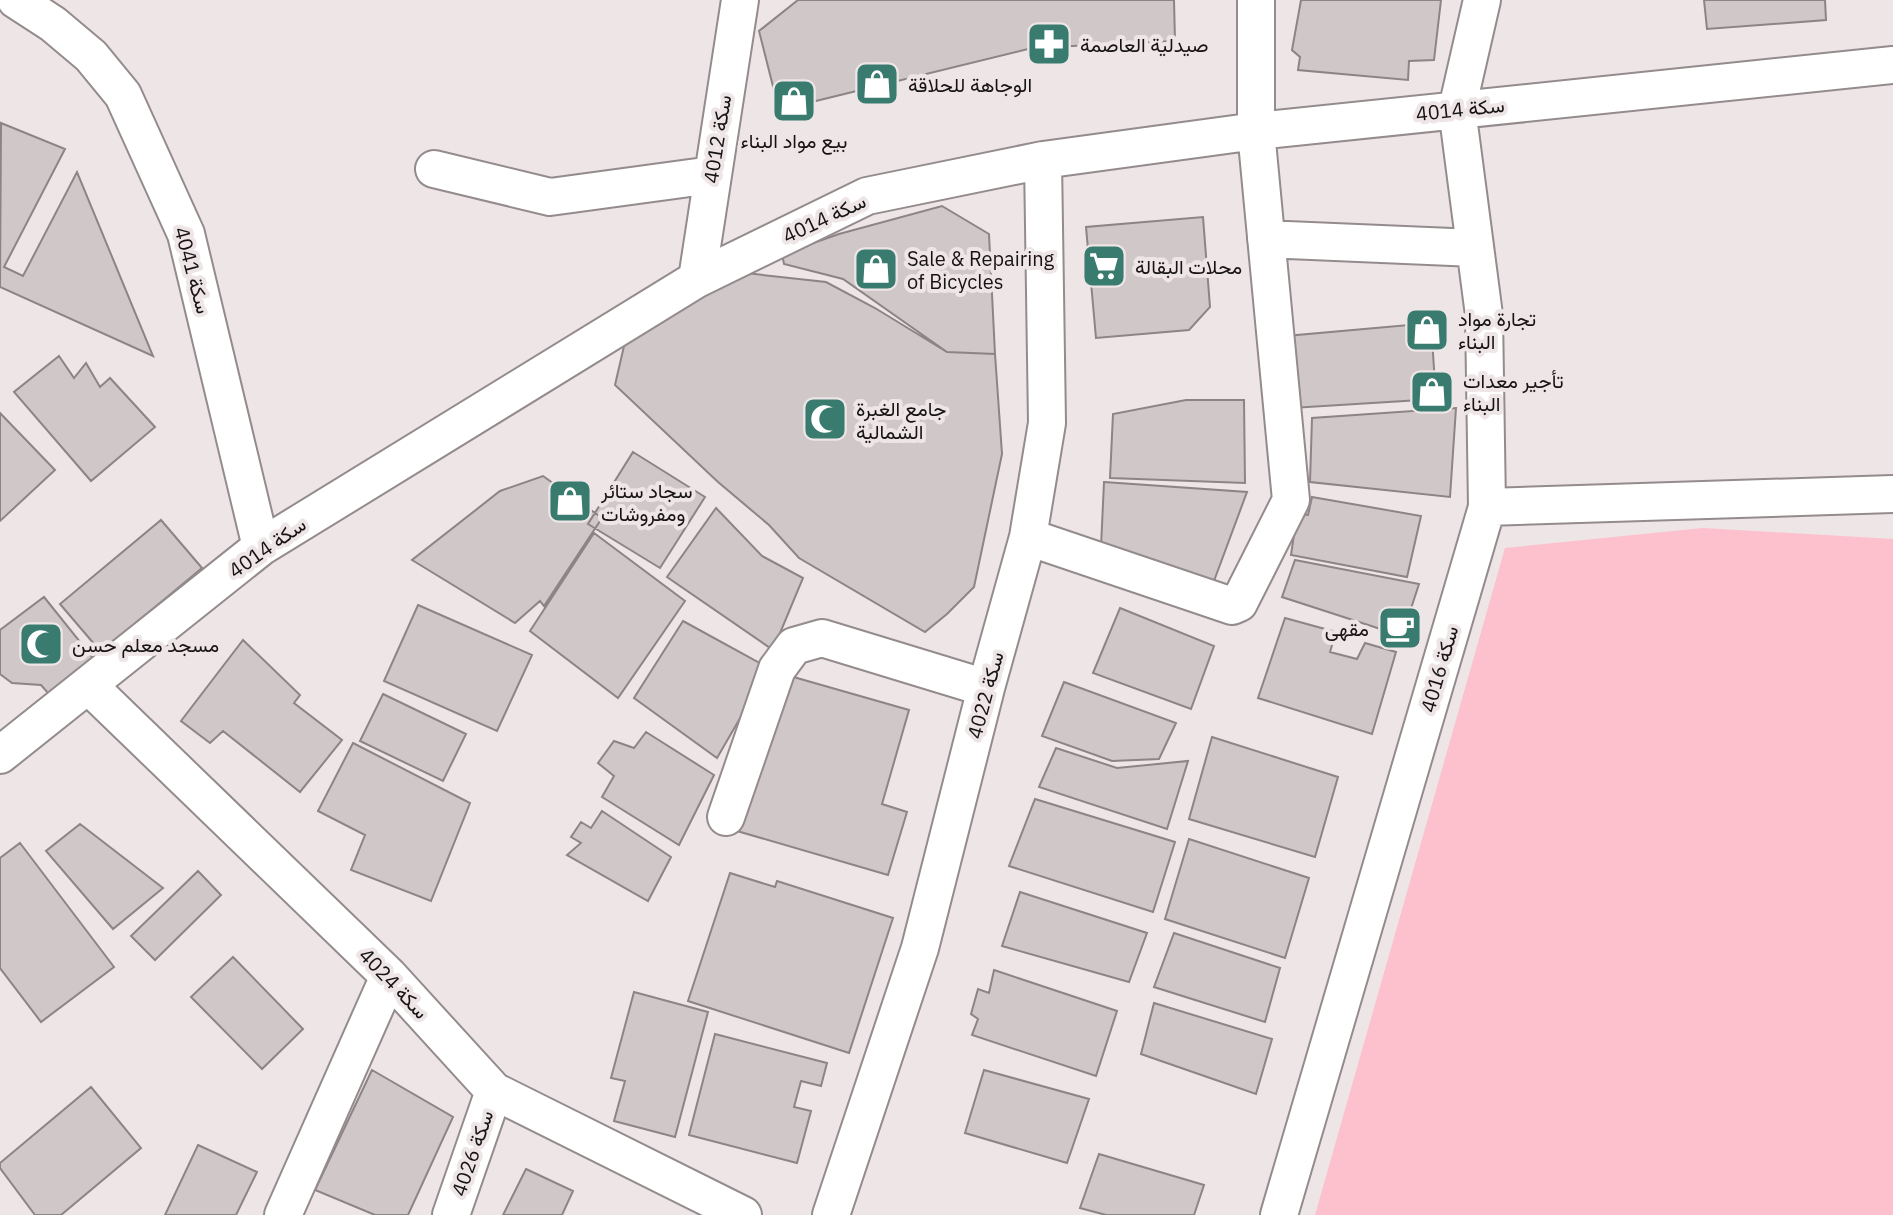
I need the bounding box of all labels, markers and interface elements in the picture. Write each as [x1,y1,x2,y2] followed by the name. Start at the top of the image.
[1025,20,1073,68] pharmacy icon: صيدلية العاصمة
[1080,31,1208,58] place label: صيدلية العاصمة
[853,60,901,108] shop icon: الوجاهة للحلاقة
[908,71,1032,98] place label: الوجاهة للحلاقة
[770,77,818,125] shop icon: بيع مواد البناء
[1414,91,1506,127] street label: سكة 4014
[697,93,737,185] street label: سكة 4012
[741,127,847,155] place label: بيع مواد البناء
[778,187,870,249] street label: سكة 4014
[168,223,218,317] street label: سكة 4041
[1080,242,1128,290] supermarket icon: محلات البقالة
[852,245,900,293] shop icon: Sale & Repairing of Bicycles
[907,245,1054,295] place label: Sale & Repairing of Bicycles
[1135,253,1242,280] place label: محلات البقالة
[1458,305,1536,355] place label: تجارة مواد البناء
[1403,306,1451,354] shop icon: تجارة مواد البناء
[1463,367,1564,417] place label: تأجير معدات البناء
[1408,368,1456,416] shop icon: تأجير معدات البناء
[801,395,849,443] mosque icon: جامع الغبرة الشمالية
[856,395,946,445] place label: جامع الغبرة الشمالية
[546,477,594,525] shop icon: سجاد ستائر ومفروشات
[600,477,692,527] place label: سجاد ستائر ومفروشات
[223,510,311,584] street label: سكة 4014
[1376,604,1424,652] cafe icon: مقهى
[1325,615,1369,642] place label: مقهى
[17,620,65,668] mosque icon: مسجد معلم حسن
[1414,622,1464,716] street label: سكة 4016
[72,631,219,658] place label: مسجد معلم حسن
[960,648,1010,742] street label: سكة 4022
[353,942,435,1024] street label: سكة 4024
[445,1106,499,1200] street label: سكة 4026

